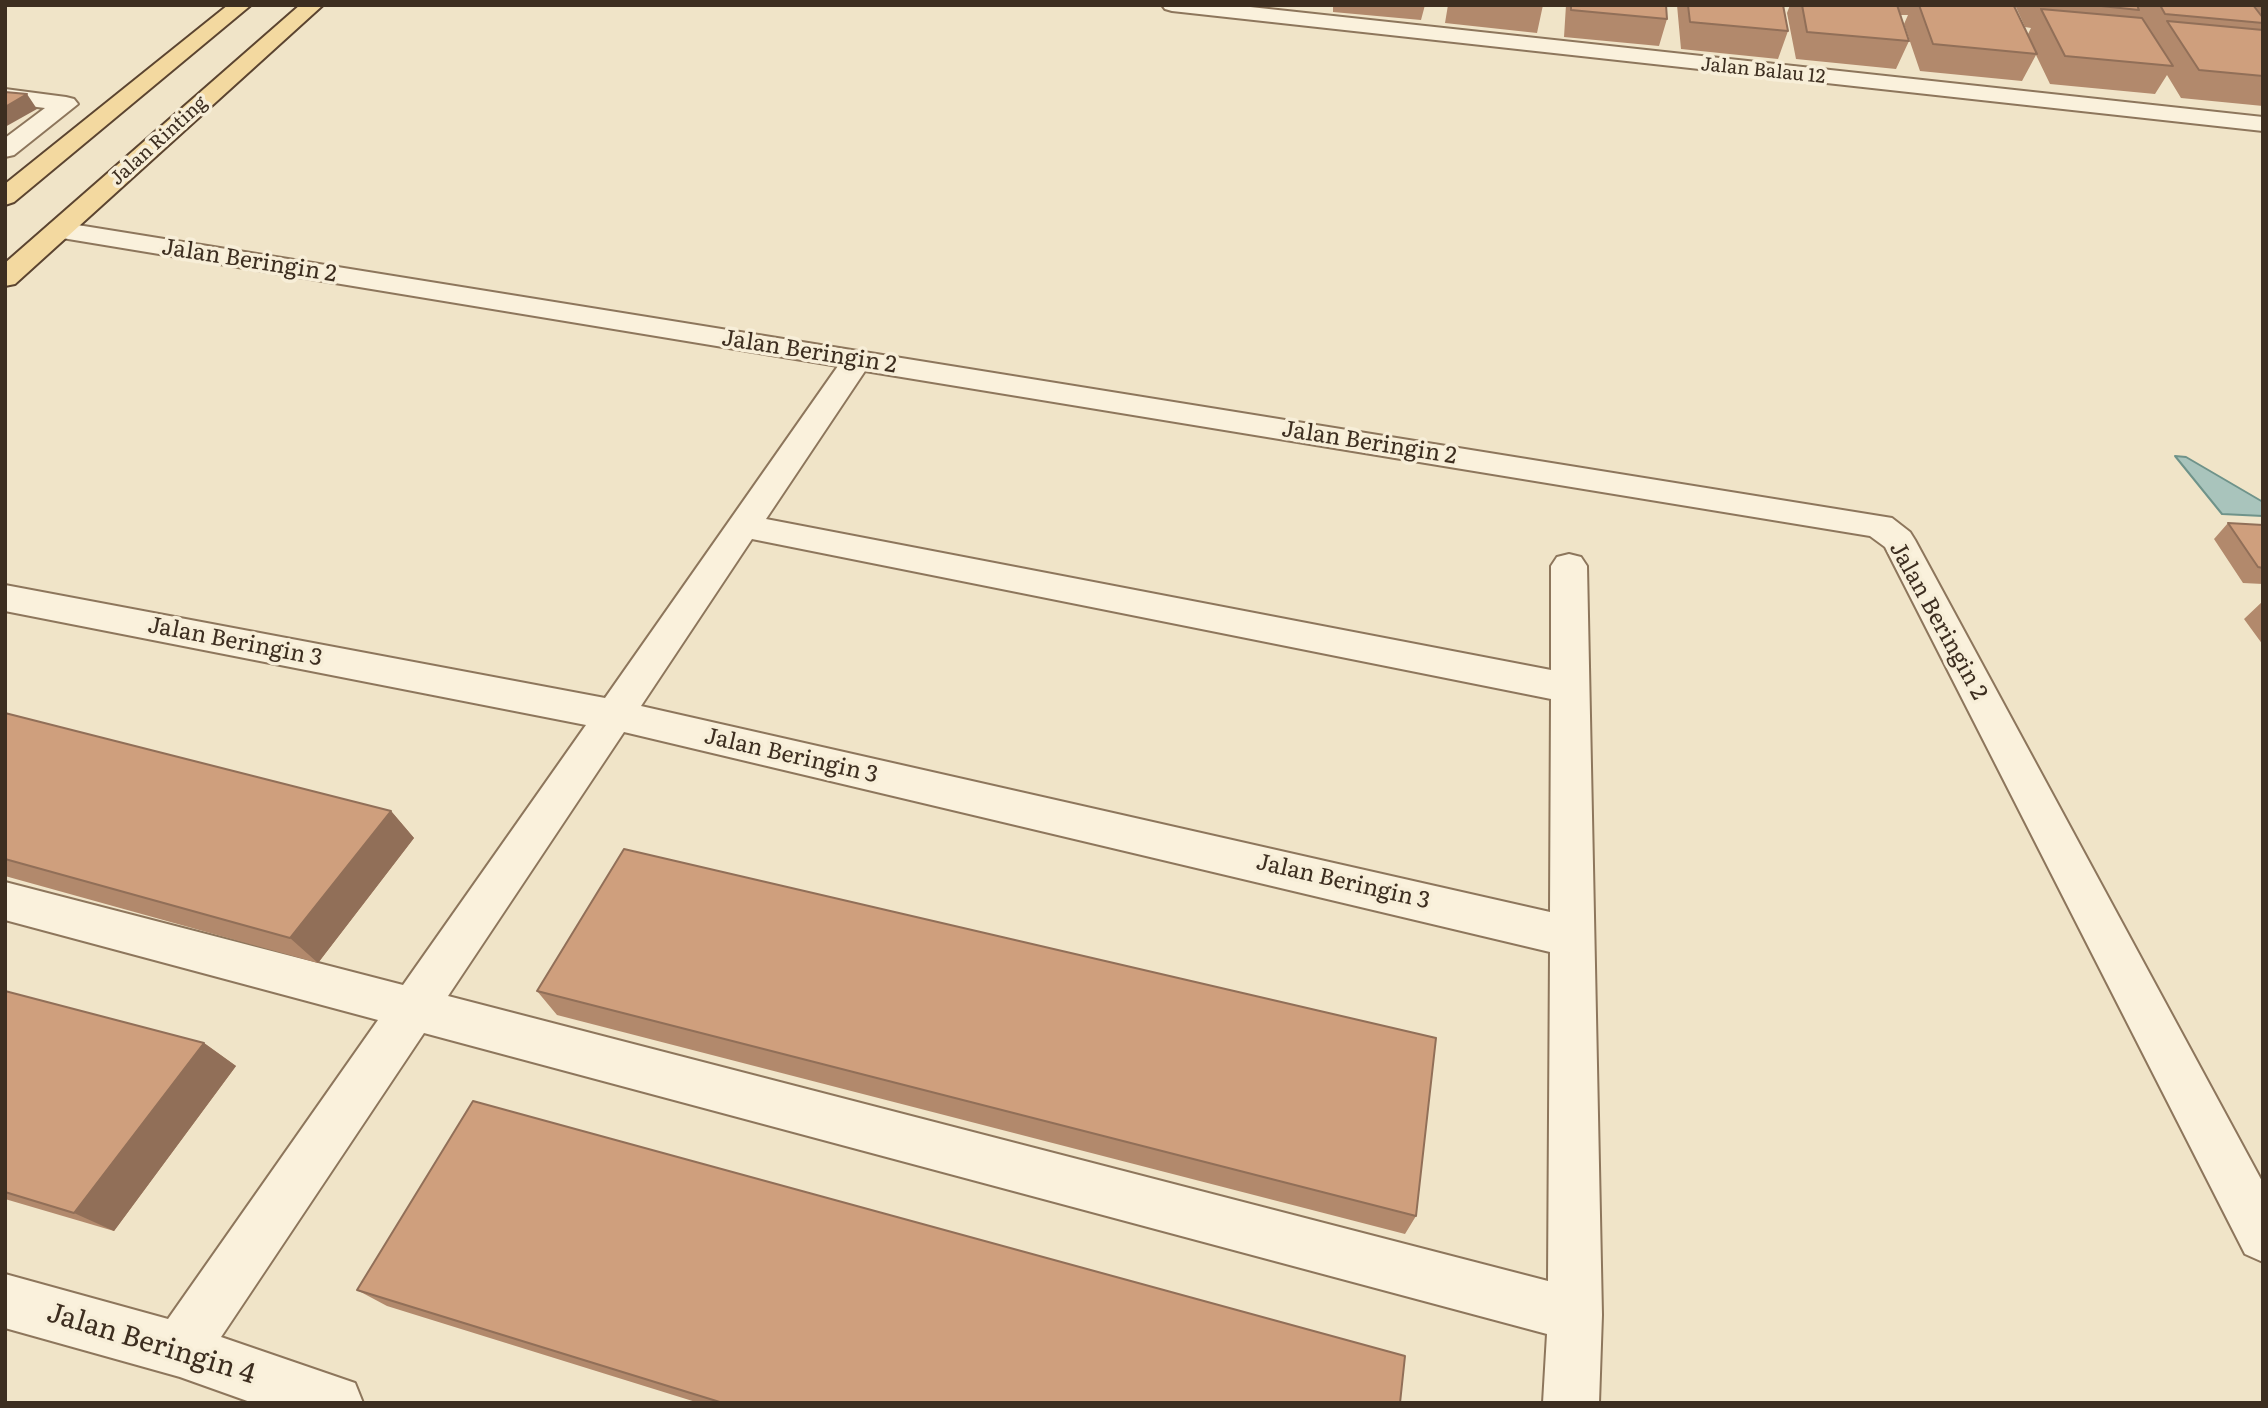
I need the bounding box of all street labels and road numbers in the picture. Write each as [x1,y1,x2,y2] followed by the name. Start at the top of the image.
[1700,53,1826,89] street label: Jalan Balau 12
[106,92,212,190] street label: Jalan Rinting
[160,234,338,288] street label: Jalan Beringin 2
[720,325,898,379] street label: Jalan Beringin 2
[1280,416,1458,470] street label: Jalan Beringin 2
[1883,537,1993,705] street label: Jalan Beringin 2
[145,612,325,672] street label: Jalan Beringin 3
[701,723,881,789] street label: Jalan Beringin 3
[1253,849,1433,915] street label: Jalan Beringin 3
[43,1296,259,1392] street label: Jalan Beringin 4

